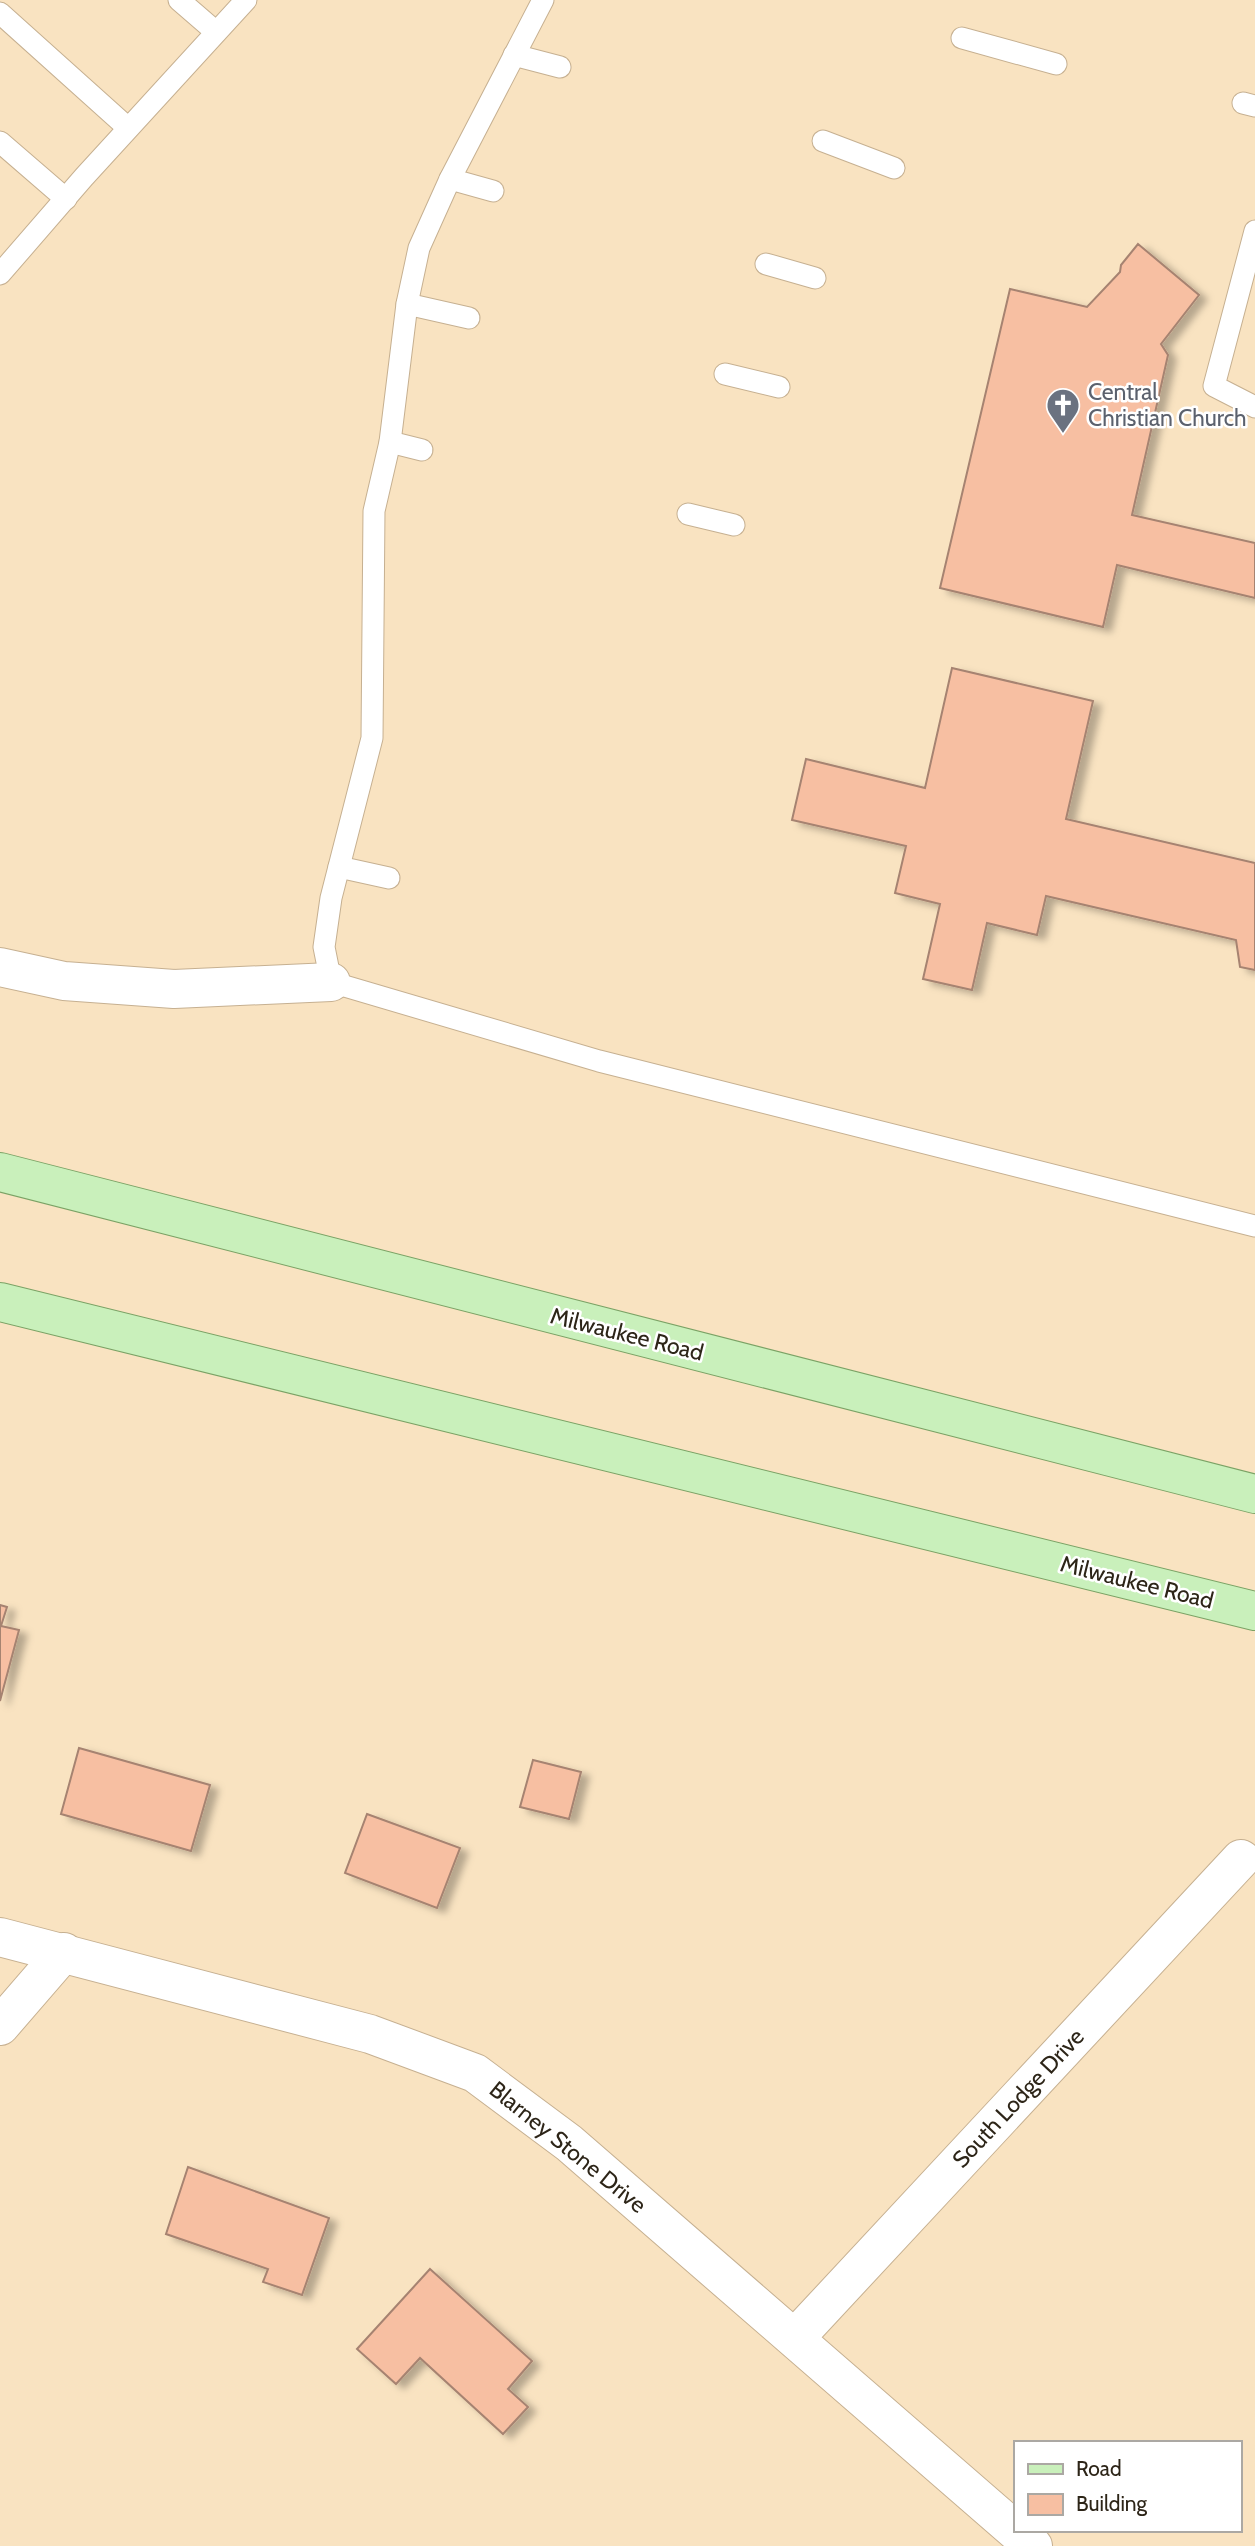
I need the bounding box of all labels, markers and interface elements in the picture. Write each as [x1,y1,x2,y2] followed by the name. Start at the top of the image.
[1088,378,1247,432] place label: Central Christian Church
[1044,386,1082,435] church icon: Central Christian Church
[548,1301,706,1367] street label: Milwaukee Road
[1058,1549,1216,1615] street label: Milwaukee Road
[946,2022,1090,2173] street label: South Lodge Drive
[484,2075,652,2219] street label: Blarney Stone Drive
[1014,2441,1241,2532] legend
[1076,2456,1122,2481] text: Road
[1076,2491,1148,2516] text: Building

